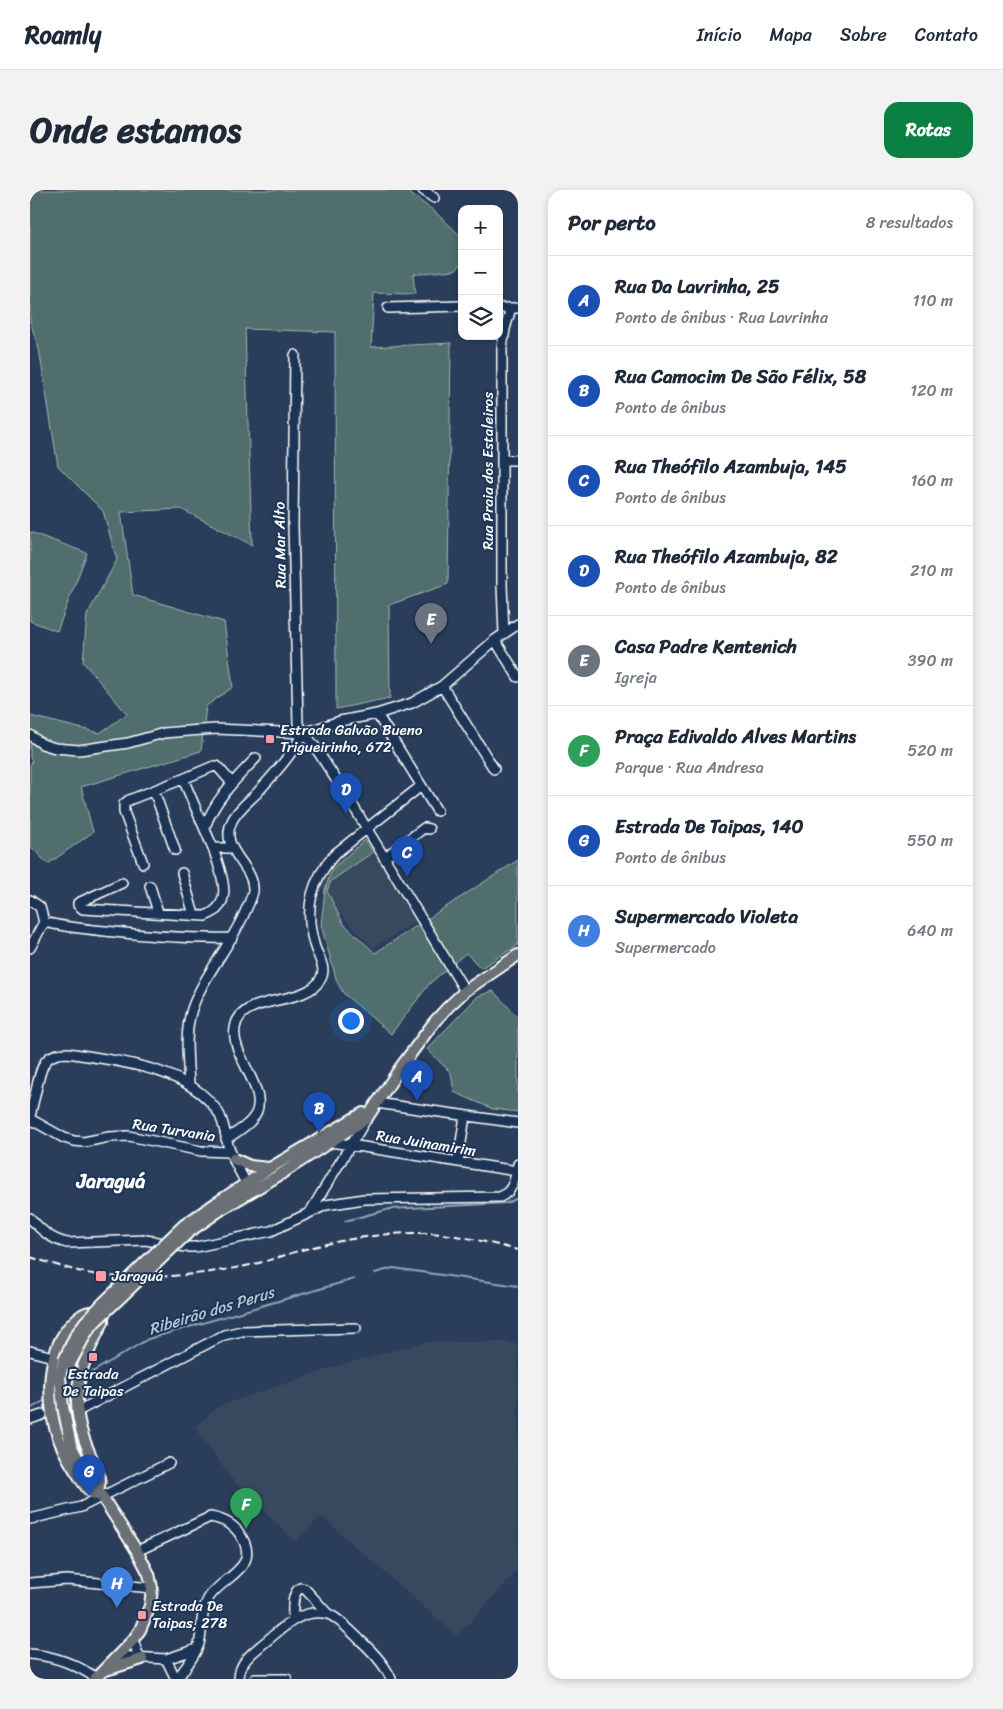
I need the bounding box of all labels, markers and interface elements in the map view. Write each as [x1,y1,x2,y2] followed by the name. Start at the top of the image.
[25,14,101,56] text: Roamly
[697,19,742,51] text: Início
[770,19,812,51] text: Mapa
[840,19,887,51] text: Sobre
[915,19,978,51] text: Contato
[30,99,241,161] text: Onde estamos
[884,102,973,158] button: Rotas
[568,204,656,242] text: Por perto
[458,205,503,340] map controls
[458,205,503,250] button: +
[866,208,953,237] text: 8 resultados
[458,250,503,295] button: −
[615,270,780,303] text: Rua Da Lavrinha, 25
[579,286,589,315] text: A
[913,286,953,315] text: 110 m
[458,295,503,340] button: layers
[615,303,828,332] text: Ponto de ônibus · Rua Lavrinha
[615,360,866,393] text: Rua Camocim De São Félix, 58
[579,376,589,405] text: B
[910,376,953,405] text: 120 m
[475,392,501,550] street label: Rua Praia dos Estaleiros
[615,393,726,422] text: Ponto de ônibus
[615,450,847,483] text: Rua Theófilo Azambuja, 145
[579,466,589,495] text: C
[910,466,953,495] text: 160 m
[615,483,726,512] text: Ponto de ônibus
[266,501,294,589] street label: Rua Mar Alto
[615,540,838,573] text: Rua Theófilo Azambuja, 82
[579,556,589,585] text: D
[910,556,953,585] text: 210 m
[615,573,726,602] text: Ponto de ônibus
[415,603,447,644] pin: E
[615,630,797,663] text: Casa Padre Kentenich
[580,646,588,675] text: E
[908,646,953,675] text: 390 m
[615,663,657,692] text: Igreja
[280,717,423,760] place label: Estrada Galvão Bueno Trigueirinho, 672
[615,720,856,753] text: Praça Edivaldo Alves Martins
[264,733,276,745] marker: Estrada Galvão Bueno Trigueirinho, 672
[580,736,588,765] text: F
[907,736,953,765] text: 520 m
[615,753,764,782] text: Parque · Rua Andresa
[330,773,362,814] pin: D
[615,810,803,843] text: Estrada De Taipas, 140
[579,826,589,855] text: G
[907,826,953,855] text: 550 m
[391,836,423,877] pin: C
[615,843,726,872] text: Ponto de ônibus
[615,900,798,933] text: Supermercado Violeta
[578,916,590,945] text: H
[907,916,953,945] text: 640 m
[615,933,716,962] text: Supermercado
[338,1008,364,1034] your location
[401,1060,433,1101] pin: A
[303,1092,335,1133] pin: B
[131,1111,218,1149] street label: Rua Turvania
[374,1122,478,1164] street label: Rua Juinamirim
[76,1164,145,1199] district label: Jaraguá
[111,1263,164,1289] place label: Jaraguá
[94,1269,108,1283] marker: Jaraguá
[145,1277,280,1343] water label: Ribeirão dos Perus
[87,1351,99,1363] marker: Estrada De Taipas
[62,1361,124,1404] place label: Estrada De Taipas
[73,1455,105,1496] pin: G
[230,1488,262,1529] pin: F
[101,1567,133,1608] pin: H
[152,1593,227,1636] place label: Estrada De Taipas, 278
[136,1609,148,1621] marker: Estrada De Taipas, 278

